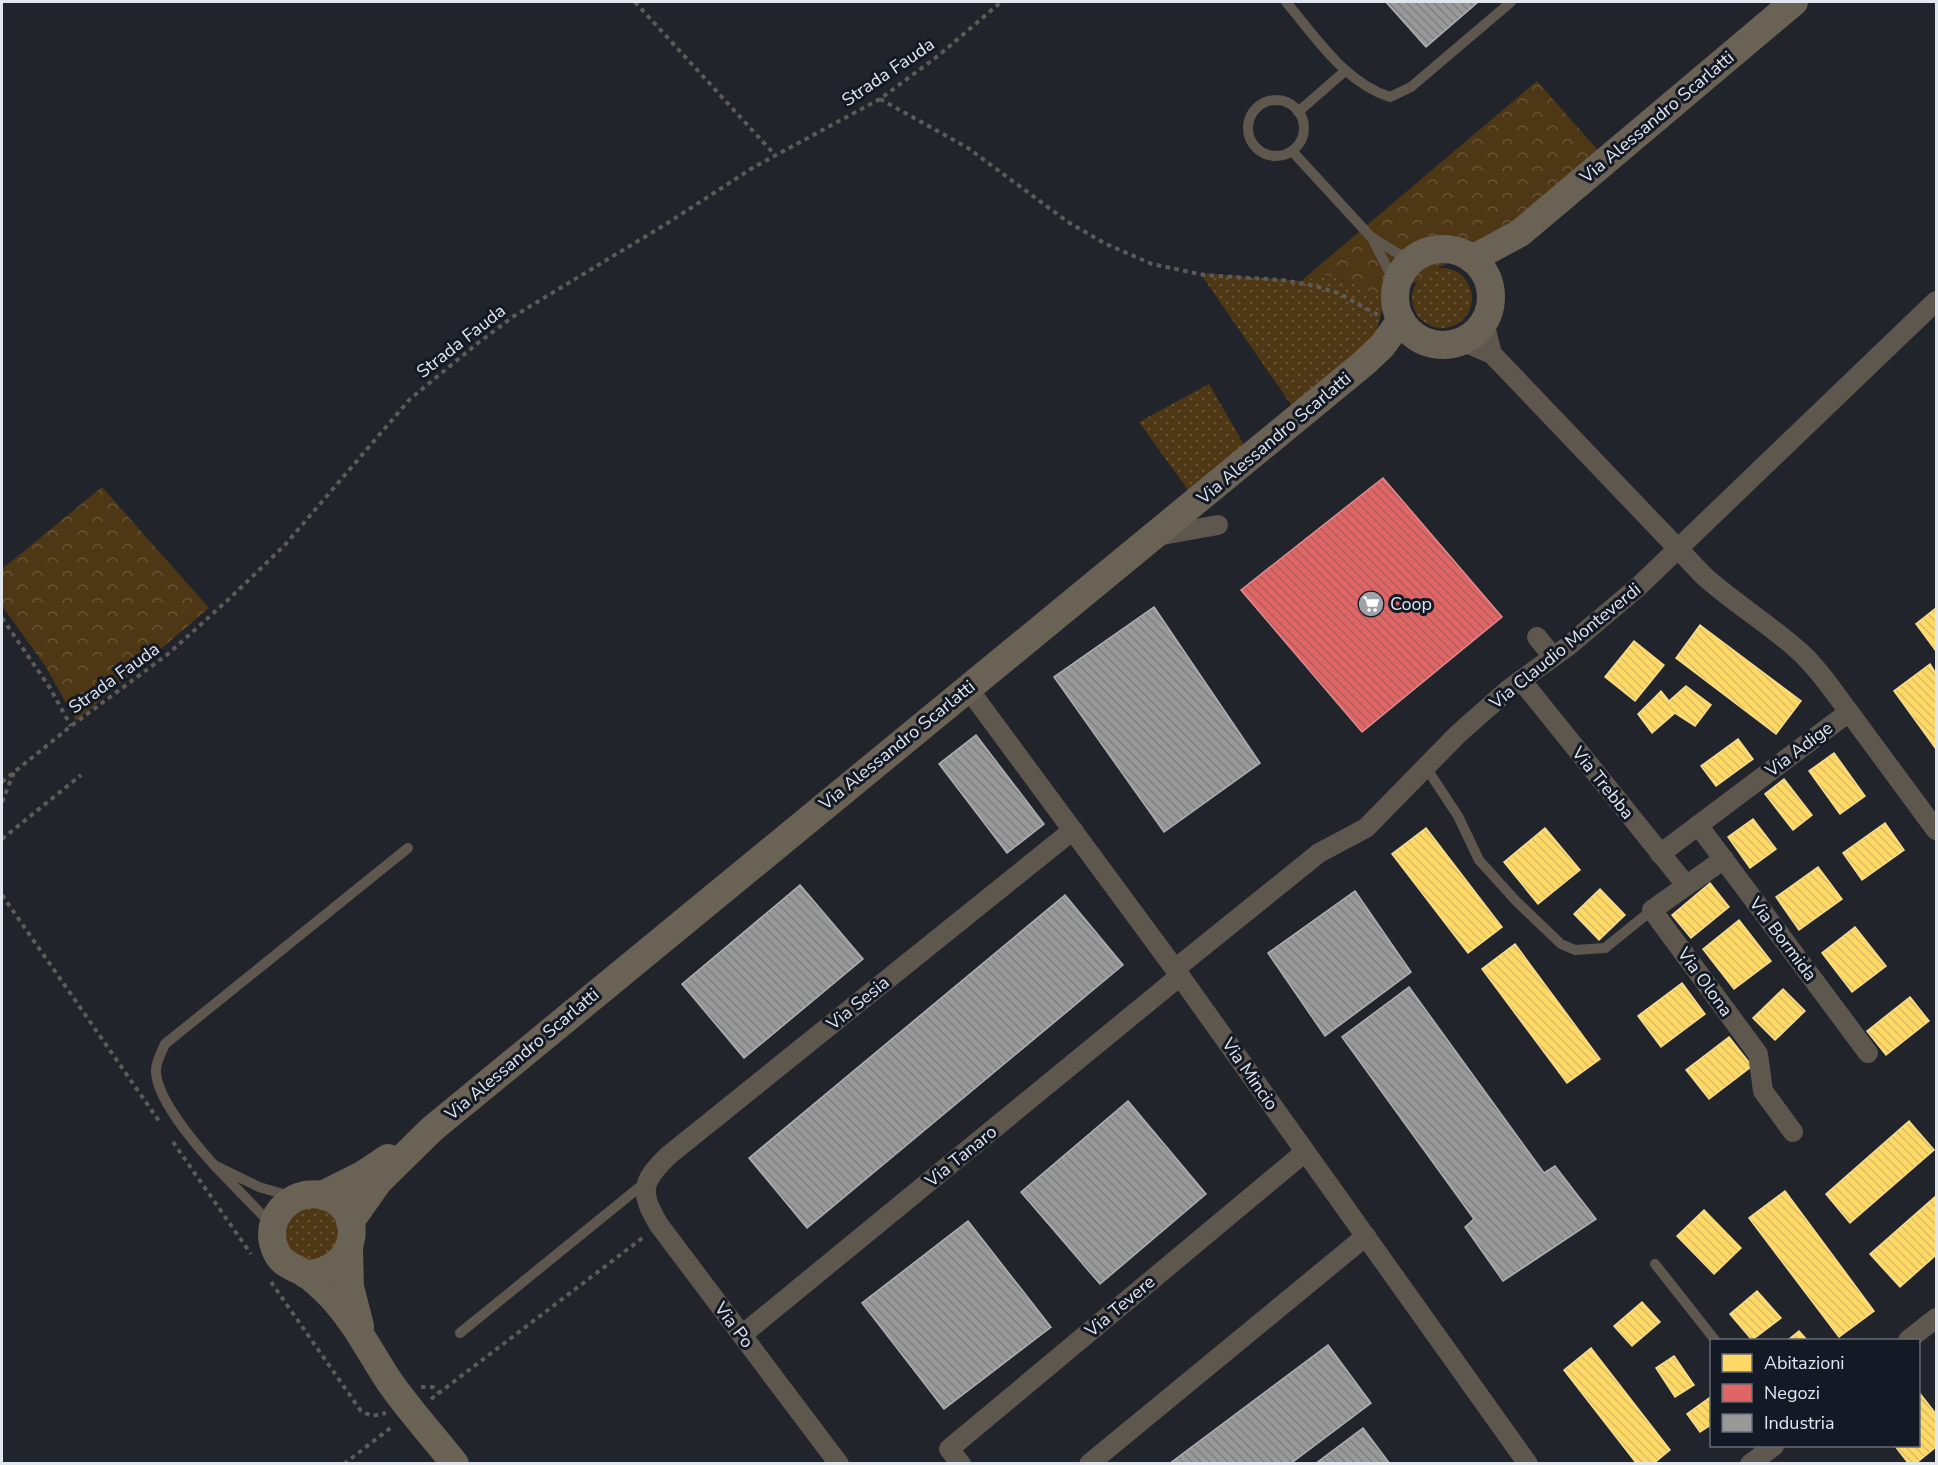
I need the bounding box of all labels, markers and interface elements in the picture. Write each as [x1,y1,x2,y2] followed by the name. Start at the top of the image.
[837,32,939,112] street label: Strada Fauda
[1574,45,1739,189] street label: Via Alessandro Scarlatti
[411,299,511,383] street label: Strada Fauda
[1191,366,1356,510] street label: Via Alessandro Scarlatti
[1484,577,1646,715] street label: Via Claudio Monteverdi
[1356,589,1386,619] supermarket icon: Coop
[1390,592,1432,616] place label: Coop
[64,637,164,719] street label: Strada Fauda
[813,675,980,816] street label: Via Alessandro Scarlatti
[1760,716,1838,783] street label: Via Adige
[1566,741,1640,824] street label: Via Trebba
[1743,891,1822,986] street label: Via Bormida
[1671,942,1738,1021] street label: Via Olona
[821,970,894,1036] street label: Via Sesia
[439,982,604,1126] street label: Via Alessandro Scarlatti
[1216,1032,1284,1115] street label: Via Mincio
[919,1120,1002,1193] street label: Via Tanaro
[1079,1270,1160,1343] street label: Via Tevere
[708,1296,759,1353] street label: Via Po
[1710,1339,1920,1447] legend
[1764,1351,1845,1375] text: Abitazioni
[1764,1381,1820,1405] text: Negozi
[1764,1411,1834,1435] text: Industria

